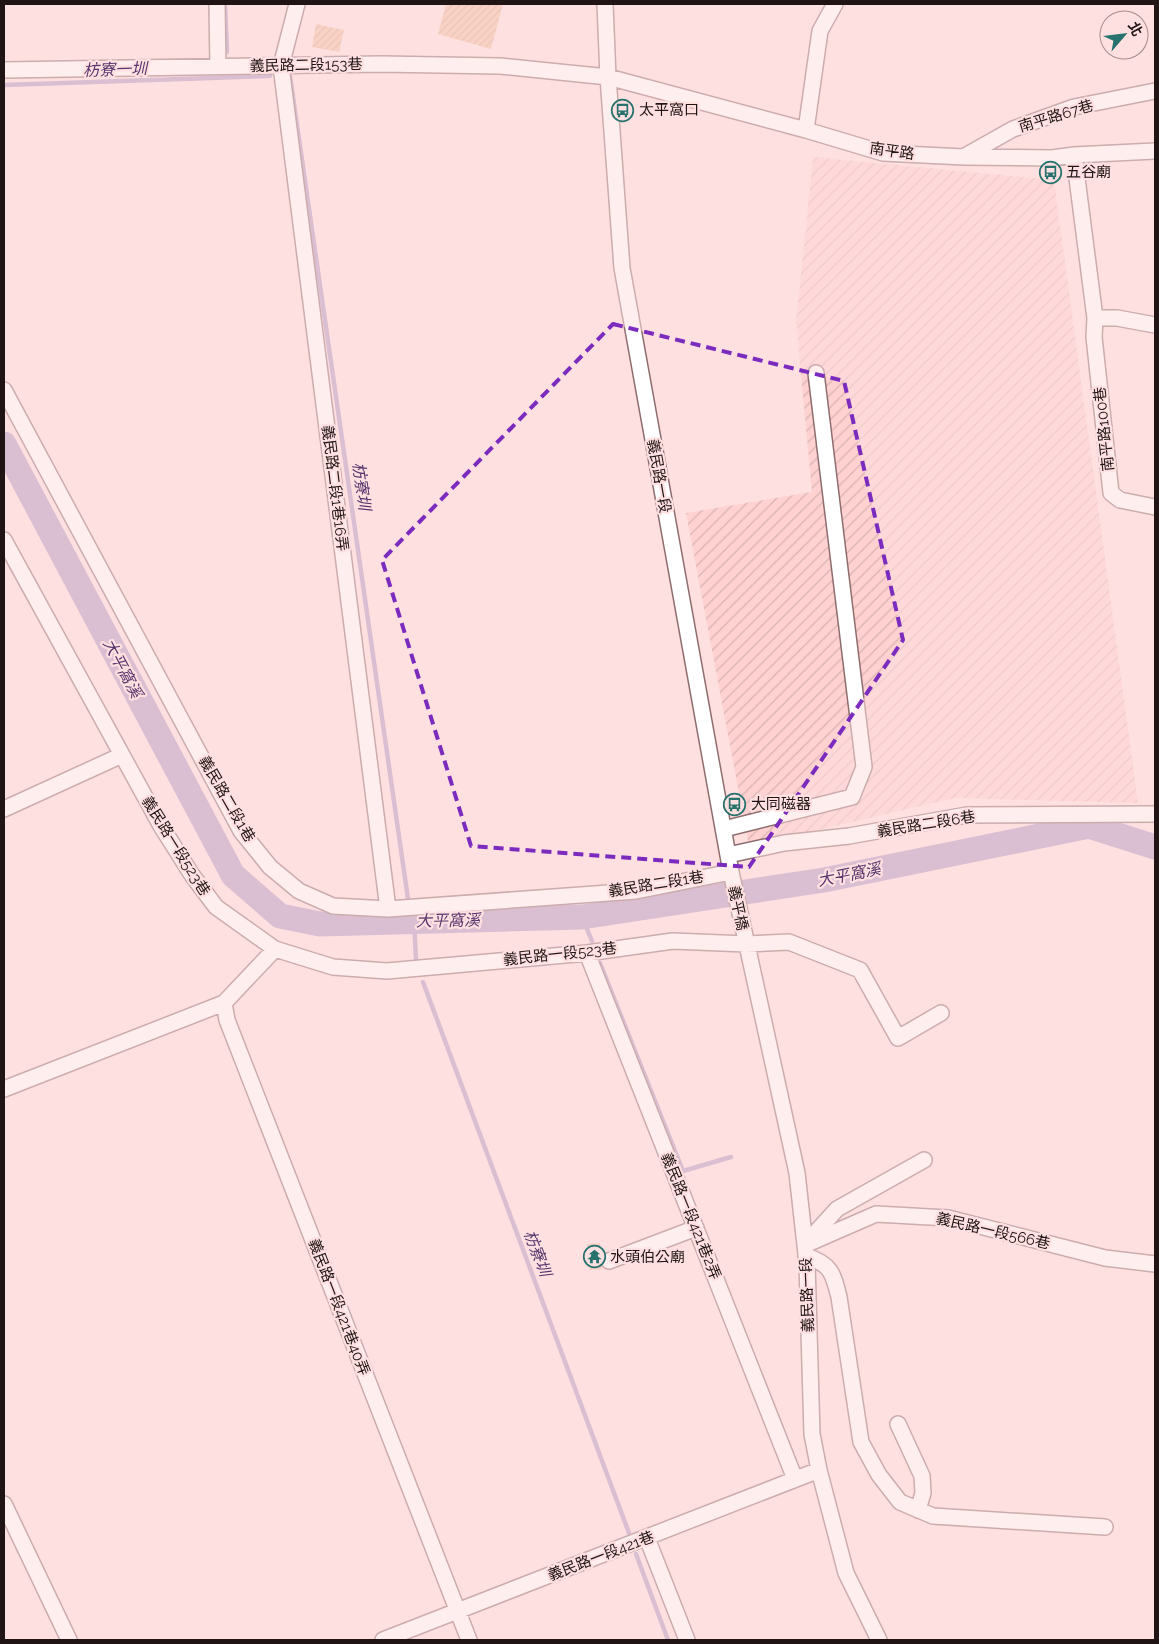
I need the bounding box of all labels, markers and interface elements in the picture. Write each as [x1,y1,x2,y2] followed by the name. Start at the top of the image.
[1099,10,1149,60] north arrow
[1125,19,1146,39] text: 北
[250,55,362,75] street label: 義民路二段153巷
[83,59,149,80] water label: 枋寮一圳
[1017,96,1095,136] street label: 南平路67巷
[611,98,635,122] bus stop icon: 太平窩口
[639,101,699,119] place label: 太平窩口
[868,139,916,163] street label: 南平路
[1038,160,1062,184] bus stop icon: 五谷廟
[1066,163,1111,181] place label: 五谷廟
[1091,386,1117,472] street label: 南平路100巷
[318,424,352,552] street label: 義民路二段1巷16弄
[644,437,674,515] street label: 義民路一段
[349,461,375,513] water label: 枋寮圳
[99,636,147,703] water label: 大平窩溪
[195,753,259,845] street label: 義民路二段1巷
[723,792,747,816] bus stop icon: 大同磁器
[138,793,214,899] street label: 義民路一段523巷
[751,795,811,813] place label: 大同磁器
[876,807,976,841] street label: 義民路二段6巷
[816,859,884,890] water label: 大平窩溪
[607,868,705,900] street label: 義民路二段1巷
[725,884,751,932] street label: 義平橋
[416,910,482,931] water label: 大平窩溪
[502,939,618,969] street label: 義民路一段523巷
[657,1150,725,1282] street label: 義民路一段421巷2弄
[934,1209,1052,1253] street label: 義民路一段566巷
[520,1227,556,1281] water label: 枋寮圳
[305,1236,373,1378] street label: 義民路一段421巷40弄
[582,1245,606,1269] temple icon: 水頭伯公廟
[610,1248,685,1266] place label: 水頭伯公廟
[797,1257,817,1333] street label: 義民路一段
[545,1527,657,1585] street label: 義民路一段421巷

